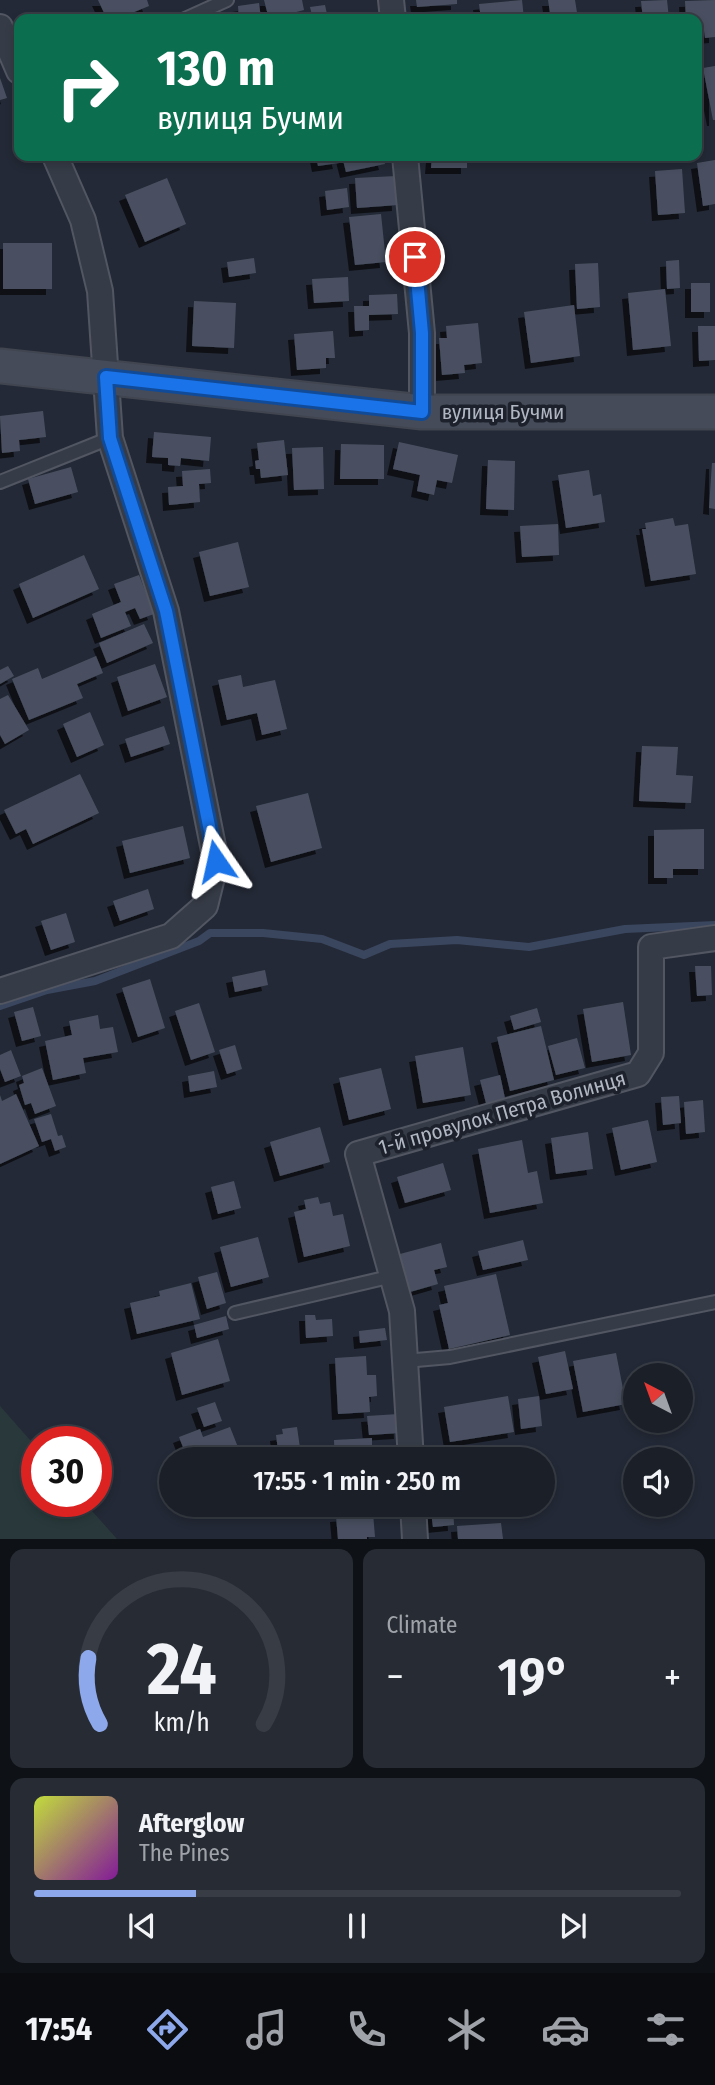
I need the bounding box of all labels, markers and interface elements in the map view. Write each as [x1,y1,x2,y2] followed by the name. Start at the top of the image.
[157,39,275,98] text: 130 m
[42,42,133,133] icon: right
[157,99,344,137] text: вулиця Бучми
[385,227,445,287] pin
[396,238,434,276] icon: arrive
[442,399,564,425] street label: вулиця Бучми
[179,824,253,898] position arrow
[375,1065,629,1161] street label: 1-й провулок Петра Волинця
[623,1363,693,1433] north arrow
[623,1363,693,1517] map controls
[21,1426,112,1517] speed limit sign: 30
[623,1447,693,1517] button: sound
[253,1466,461,1497] text: 17:55 · 1 min · 250 m
[387,1611,457,1639] text: Climate
[145,1627,216,1714] text: 24
[497,1646,570,1709] text: 19°
[387,1654,404,1700] text: −
[664,1654,681,1700] text: +
[153,1708,209,1738] text: km/h
[139,1808,244,1839] text: Afterglow
[139,1839,230,1867] text: The Pines
[123,1907,161,1945] icon: previous
[338,1907,376,1945] icon: pause
[554,1907,592,1945] icon: next
[143,2005,192,2054] icon: directions
[242,2005,291,2054] icon: music
[342,2005,391,2054] icon: phone
[442,2005,491,2054] icon: climate
[541,2005,590,2054] icon: car
[641,2005,690,2054] icon: filters
[25,2010,92,2048] text: 17:54

